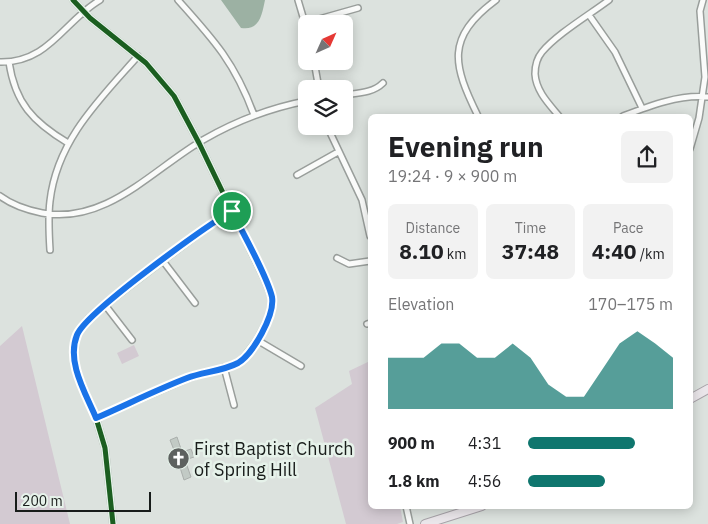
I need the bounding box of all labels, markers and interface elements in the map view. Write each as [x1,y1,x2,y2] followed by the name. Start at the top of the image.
[298,15,352,70] north arrow
[298,15,353,135] map controls
[298,80,353,135] button: layers
[388,128,544,165] text: Evening run
[621,131,673,183] button: share
[388,166,517,186] text: 19:24 · 9 × 900 m
[211,190,253,232] pin
[218,197,246,225] icon: arrive
[406,219,460,237] text: Distance
[515,219,546,237] text: Time
[613,219,643,237] text: Pace
[399,237,444,265] text: 8.10
[502,237,559,265] text: 37:48
[592,237,636,265] text: 4:40
[444,245,466,263] text: km
[636,245,665,263] text: /km
[388,294,454,314] text: Elevation
[588,294,673,314] text: 170–175 m
[388,433,435,453] text: 900 m
[468,433,501,453] text: 4:31
[194,437,354,481] place label: First Baptist Church of Spring Hill
[166,447,190,471] church icon: First Baptist Church of Spring Hill
[388,471,439,491] text: 1.8 km
[468,471,501,491] text: 4:56
[15,489,151,512] scale bar
[22,492,63,510] text: 200 m

